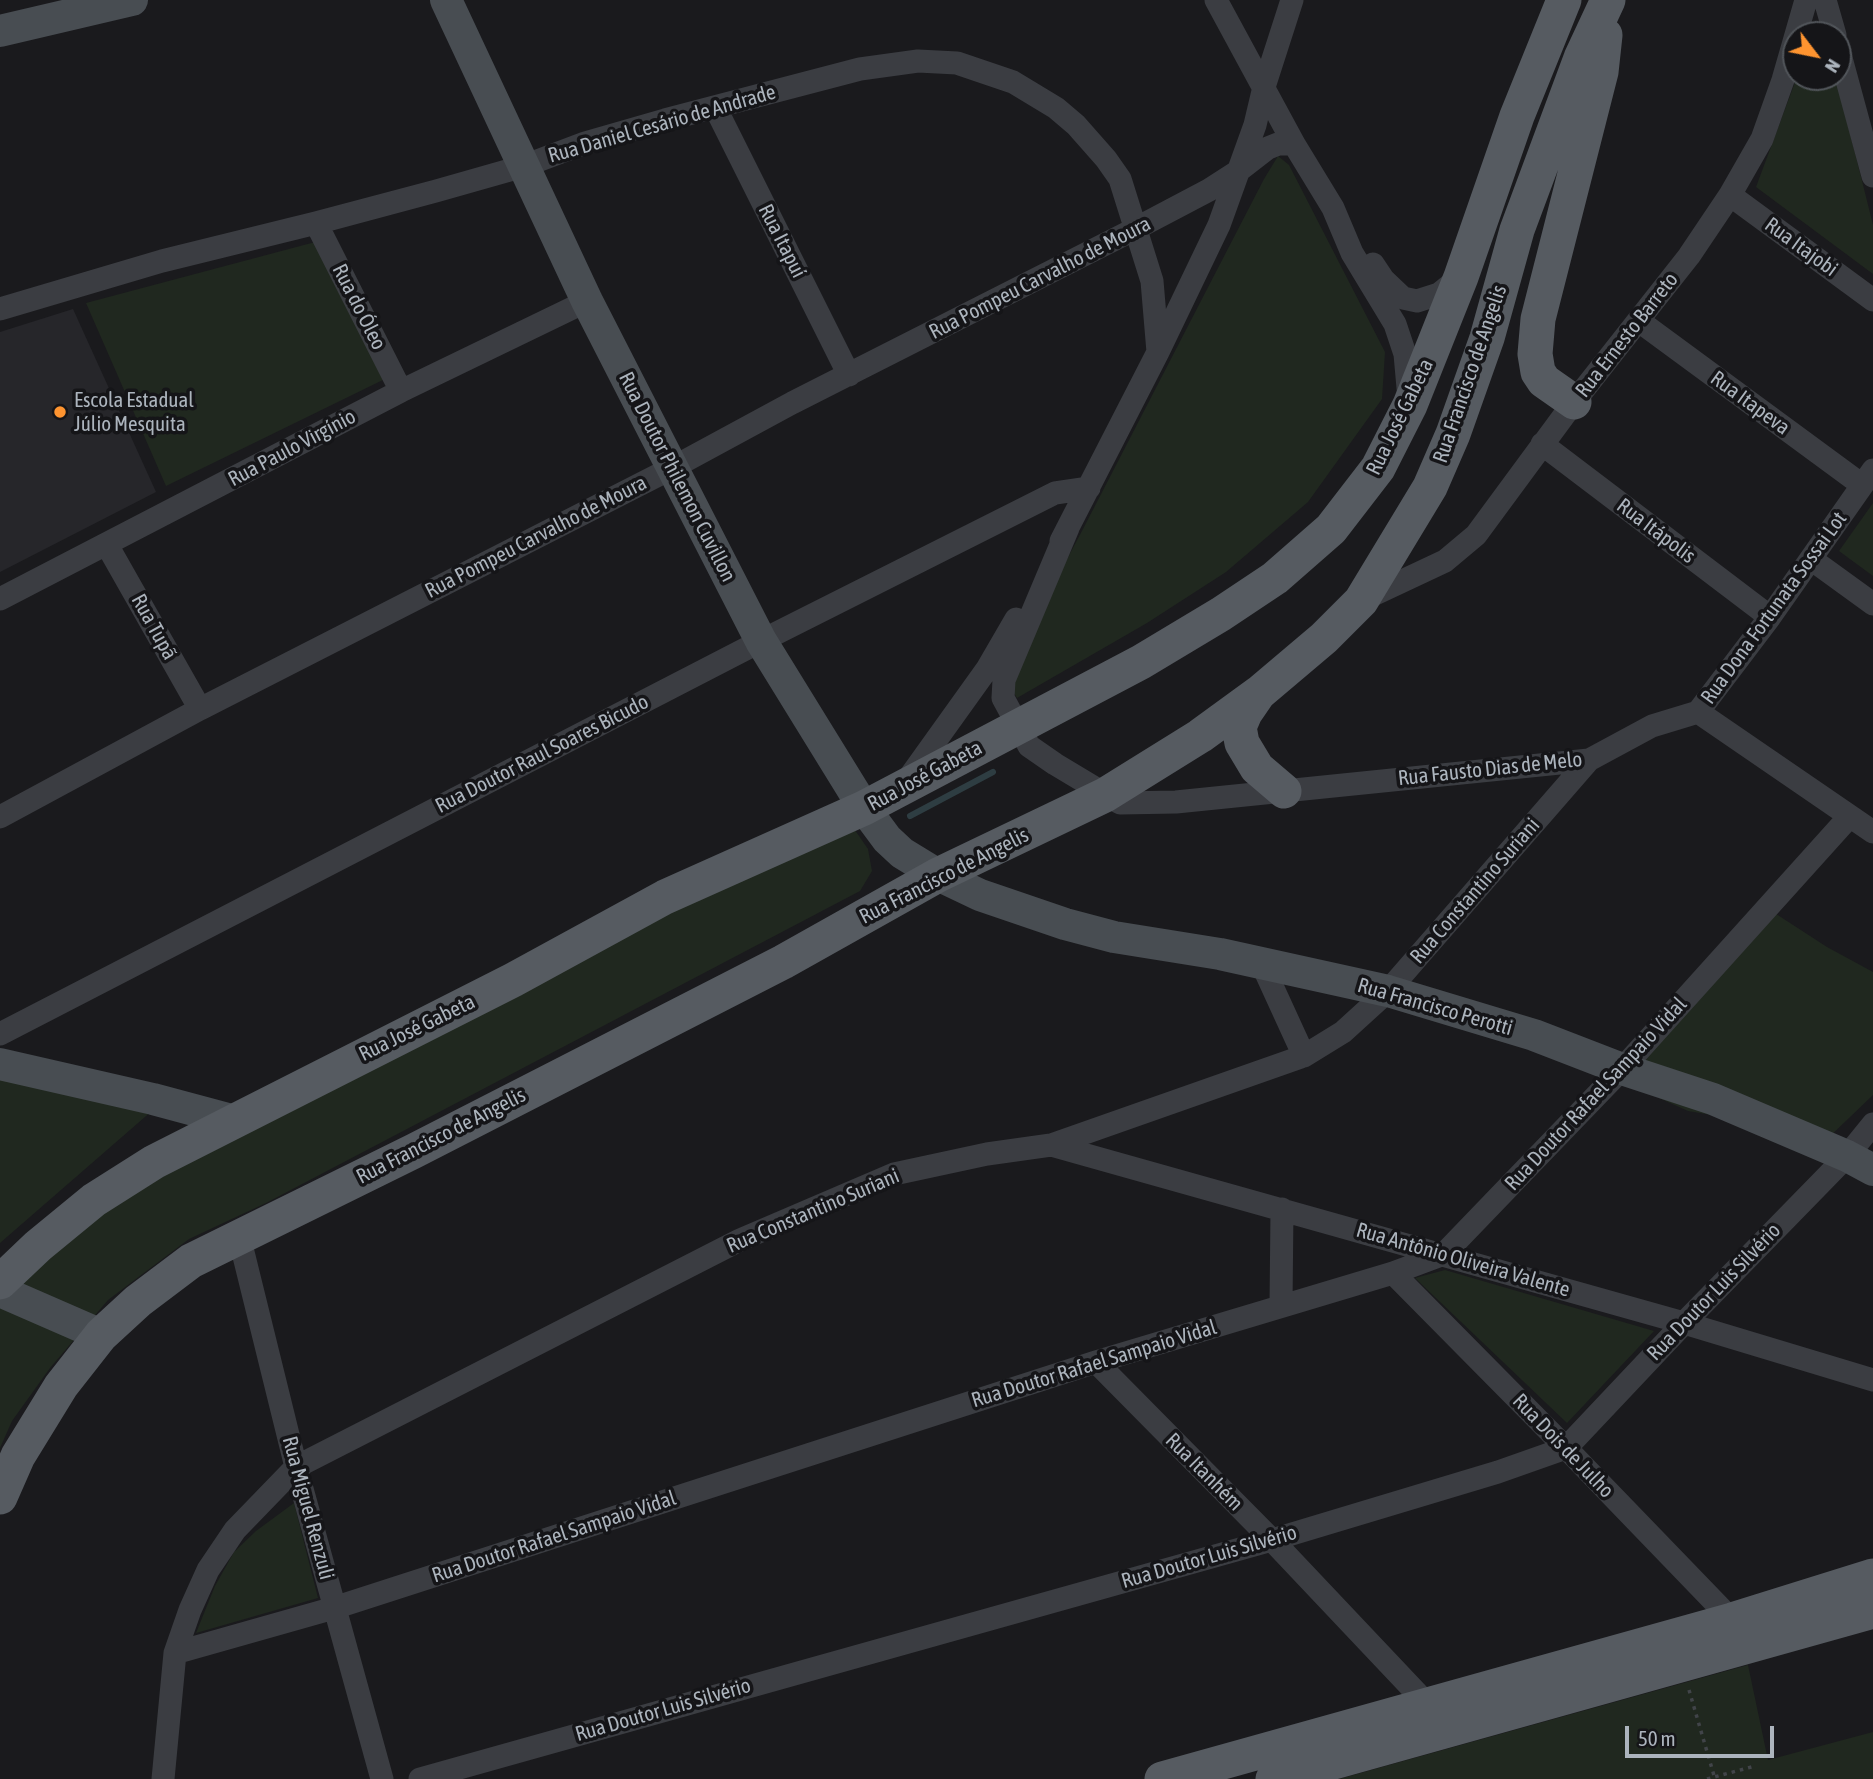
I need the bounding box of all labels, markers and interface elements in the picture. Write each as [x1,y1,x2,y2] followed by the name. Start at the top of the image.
[1782,21,1852,91] north arrow
[1821,55,1845,77] text: N
[545,79,779,169] street label: Rua Daniel Cesário de Andrade
[753,200,811,282] street label: Rua Itapuí
[925,211,1155,345] street label: Rua Pompeu Carvalho de Moura
[1760,212,1842,282] street label: Rua Itajobi
[327,260,391,354] street label: Rua do Óleo
[1570,268,1684,402] street label: Rua Ernesto Barreto
[1428,282,1512,466] street label: Rua Francisco de Angelis
[1361,355,1439,479] street label: Rua José Gabeta
[1705,366,1795,440] street label: Rua Itapeva
[613,368,741,586] street label: Rua Doutor Philemon Cuvillon
[74,387,194,437] place label: Escola Estadual Júlio Mesquita
[52,404,68,420] marker: Escola Estadual Júlio Mesquita
[224,404,360,492] street label: Rua Paulo Virgínio
[421,470,651,604] street label: Rua Pompeu Carvalho de Moura
[1612,493,1700,569] street label: Rua Itápolis
[1696,507,1852,709] street label: Rua Dona Fortunata Sossai Lot
[126,590,182,664] street label: Rua Tupã
[431,689,653,819] street label: Rua Doutor Raul Soares Bicudo
[864,735,986,817] street label: Rua José Gabeta
[1397,747,1583,791] street label: Rua Fausto Dias de Melo
[1405,813,1545,969] street label: Rua Constantino Suriani
[855,822,1033,930] street label: Rua Francisco de Angelis
[1355,973,1515,1041] street label: Rua Francisco Perotti
[355,989,479,1067] street label: Rua José Gabeta
[1500,992,1692,1196] street label: Rua Doutor Rafael Sampaio Vidal
[352,1082,530,1190] street label: Rua Francisco de Angelis
[723,1163,903,1259] street label: Rua Constantino Suriani
[1353,1217,1573,1303] street label: Rua Antônio Oliveira Valente
[1642,1218,1786,1366] street label: Rua Doutor Luis Silvério
[968,1315,1220,1413] street label: Rua Doutor Rafael Sampaio Vidal
[1507,1389,1619,1503] street label: Rua Dois de Julho
[1160,1428,1248,1516] street label: Rua Itanhém
[277,1433,339,1583] street label: Rua Miguel Renzuli
[429,1486,679,1588] street label: Rua Doutor Rafael Sampaio Vidal
[1118,1520,1300,1594] street label: Rua Doutor Luis Silvério
[572,1673,754,1747] street label: Rua Doutor Luis Silvério
[1628,1712,1777,1756] scale bar
[1638,1726,1676,1750] text: 50 m

